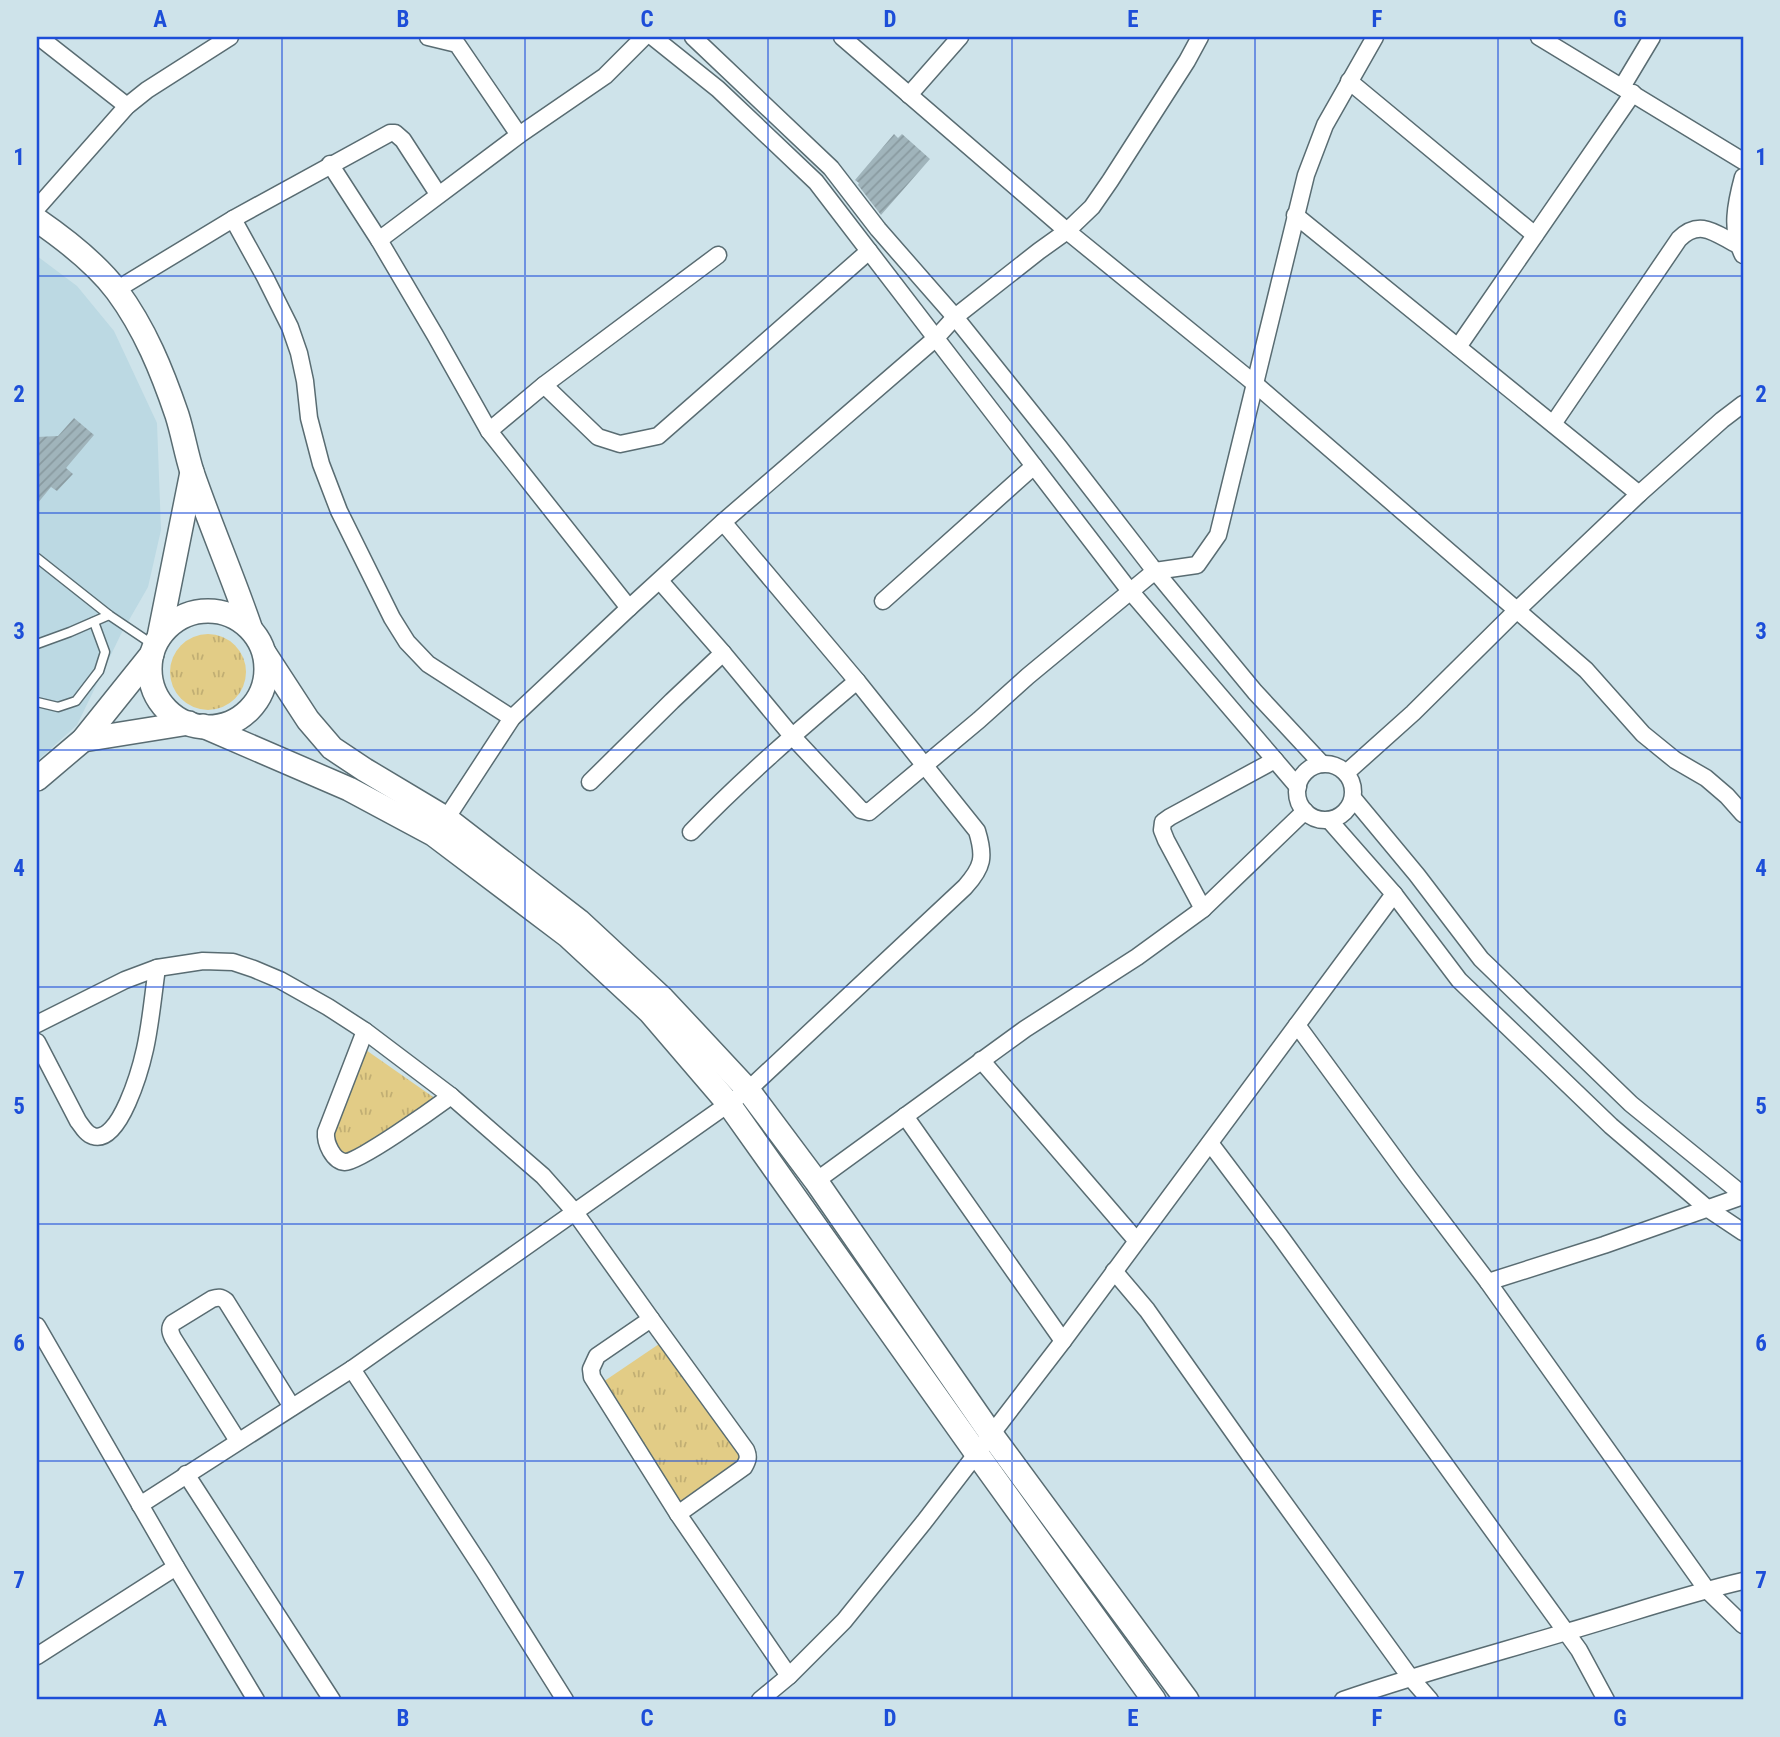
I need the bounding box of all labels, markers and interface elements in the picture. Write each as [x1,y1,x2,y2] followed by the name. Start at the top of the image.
[153,6,167,33] text: A
[397,6,409,33] text: B
[640,6,654,33] text: C
[884,6,897,33] text: D
[1127,6,1139,33] text: E
[1372,6,1383,33] text: F
[1613,6,1627,33] text: G
[13,144,25,171] text: 1
[1755,144,1767,171] text: 1
[13,381,25,408] text: 2
[1755,381,1767,408] text: 2
[13,618,25,645] text: 3
[1755,618,1767,645] text: 3
[13,855,25,882] text: 4
[1755,855,1767,882] text: 4
[13,1093,25,1120] text: 5
[1755,1093,1767,1120] text: 5
[13,1330,25,1357] text: 6
[1755,1330,1767,1357] text: 6
[13,1567,25,1594] text: 7
[1755,1567,1767,1594] text: 7
[153,1705,167,1732] text: A
[397,1705,409,1732] text: B
[640,1705,654,1732] text: C
[884,1705,897,1732] text: D
[1127,1705,1139,1732] text: E
[1372,1705,1383,1732] text: F
[1613,1705,1627,1732] text: G

